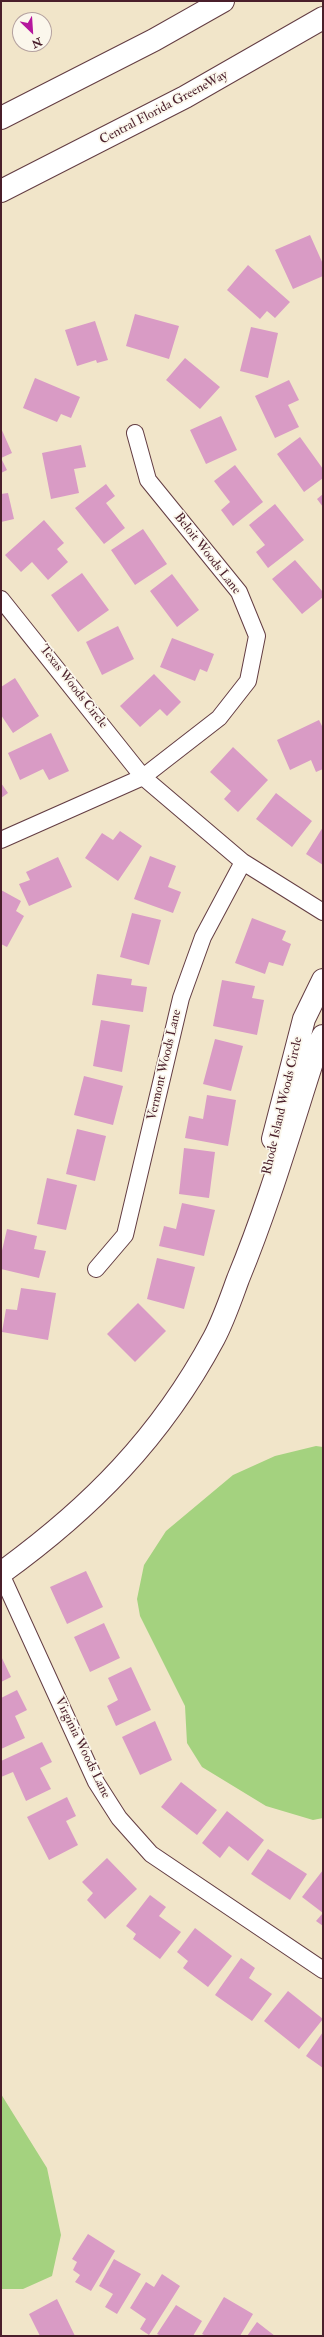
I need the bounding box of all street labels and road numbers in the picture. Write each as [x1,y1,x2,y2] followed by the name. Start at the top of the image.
[97,68,231,148] street label: Central Florida GreeneWay
[170,510,244,598] street label: Beloit Woods Lane
[36,642,110,732] street label: Texas Woods Circle
[145,1008,185,1122] street label: Vermont Woods Lane
[260,1036,306,1176] street label: Rhode Island Woods Circle
[51,1695,113,1801] street label: Virginia Woods Lane

